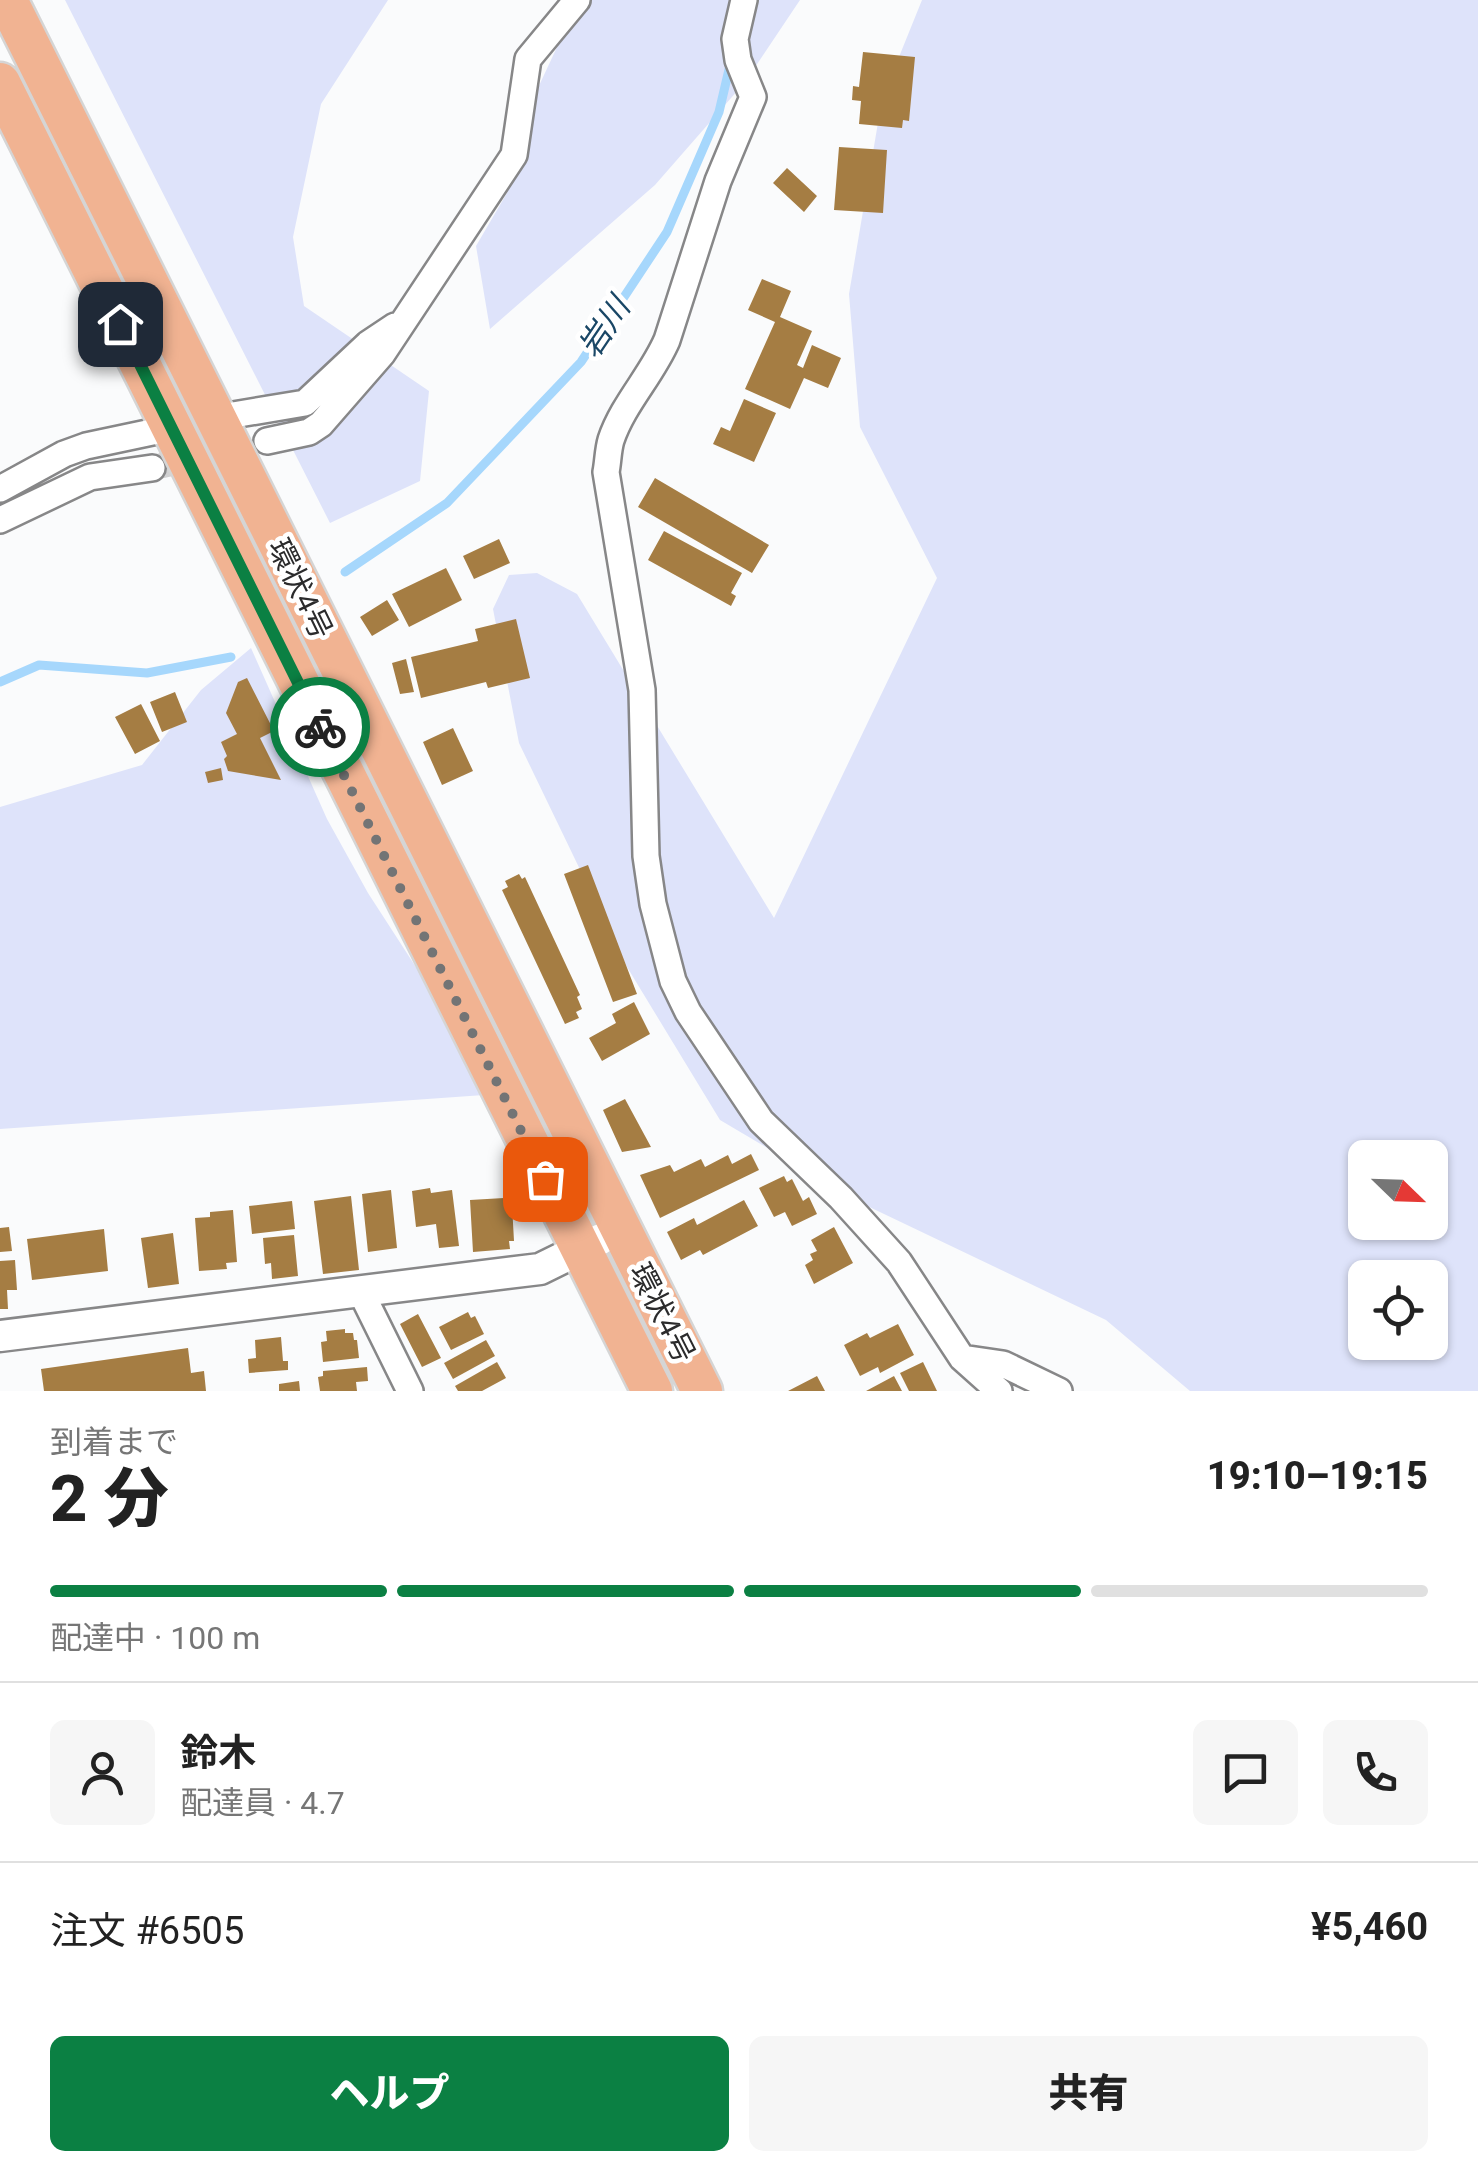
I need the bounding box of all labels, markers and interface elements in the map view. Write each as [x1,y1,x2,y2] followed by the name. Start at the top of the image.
[78,282,163,367] pin
[570,287,639,364] water label: 岩川
[93,297,148,352] icon: home
[261,533,340,644] street label: 環状4号
[270,677,370,777] courier
[293,700,348,755] icon: bike
[503,1137,588,1222] pin
[1348,1140,1448,1240] north arrow
[1348,1140,1448,1360] map controls
[518,1152,573,1207] icon: bag
[623,1257,702,1368] street label: 環状4号
[1348,1260,1448,1360] button: locate
[50,1423,178,1461] text: 到着まで
[1207,1454,1428,1498] text: 19:10–19:15
[50,1461,169,1537] text: 2 分
[50,1619,260,1657] text: 配達中 · 100 m
[50,1720,155,1825] button: person
[1193,1720,1298,1825] button: chat
[1323,1720,1428,1825] button: phone
[180,1731,256,1775] text: 鈴木
[180,1784,345,1822] text: 配達員 · 4.7
[1311,1905,1428,1949] text: ¥5,460
[50,1909,244,1953] text: 注文 #6505
[50,2036,729,2151] button: ヘルプ
[749,2036,1428,2151] button: 共有

